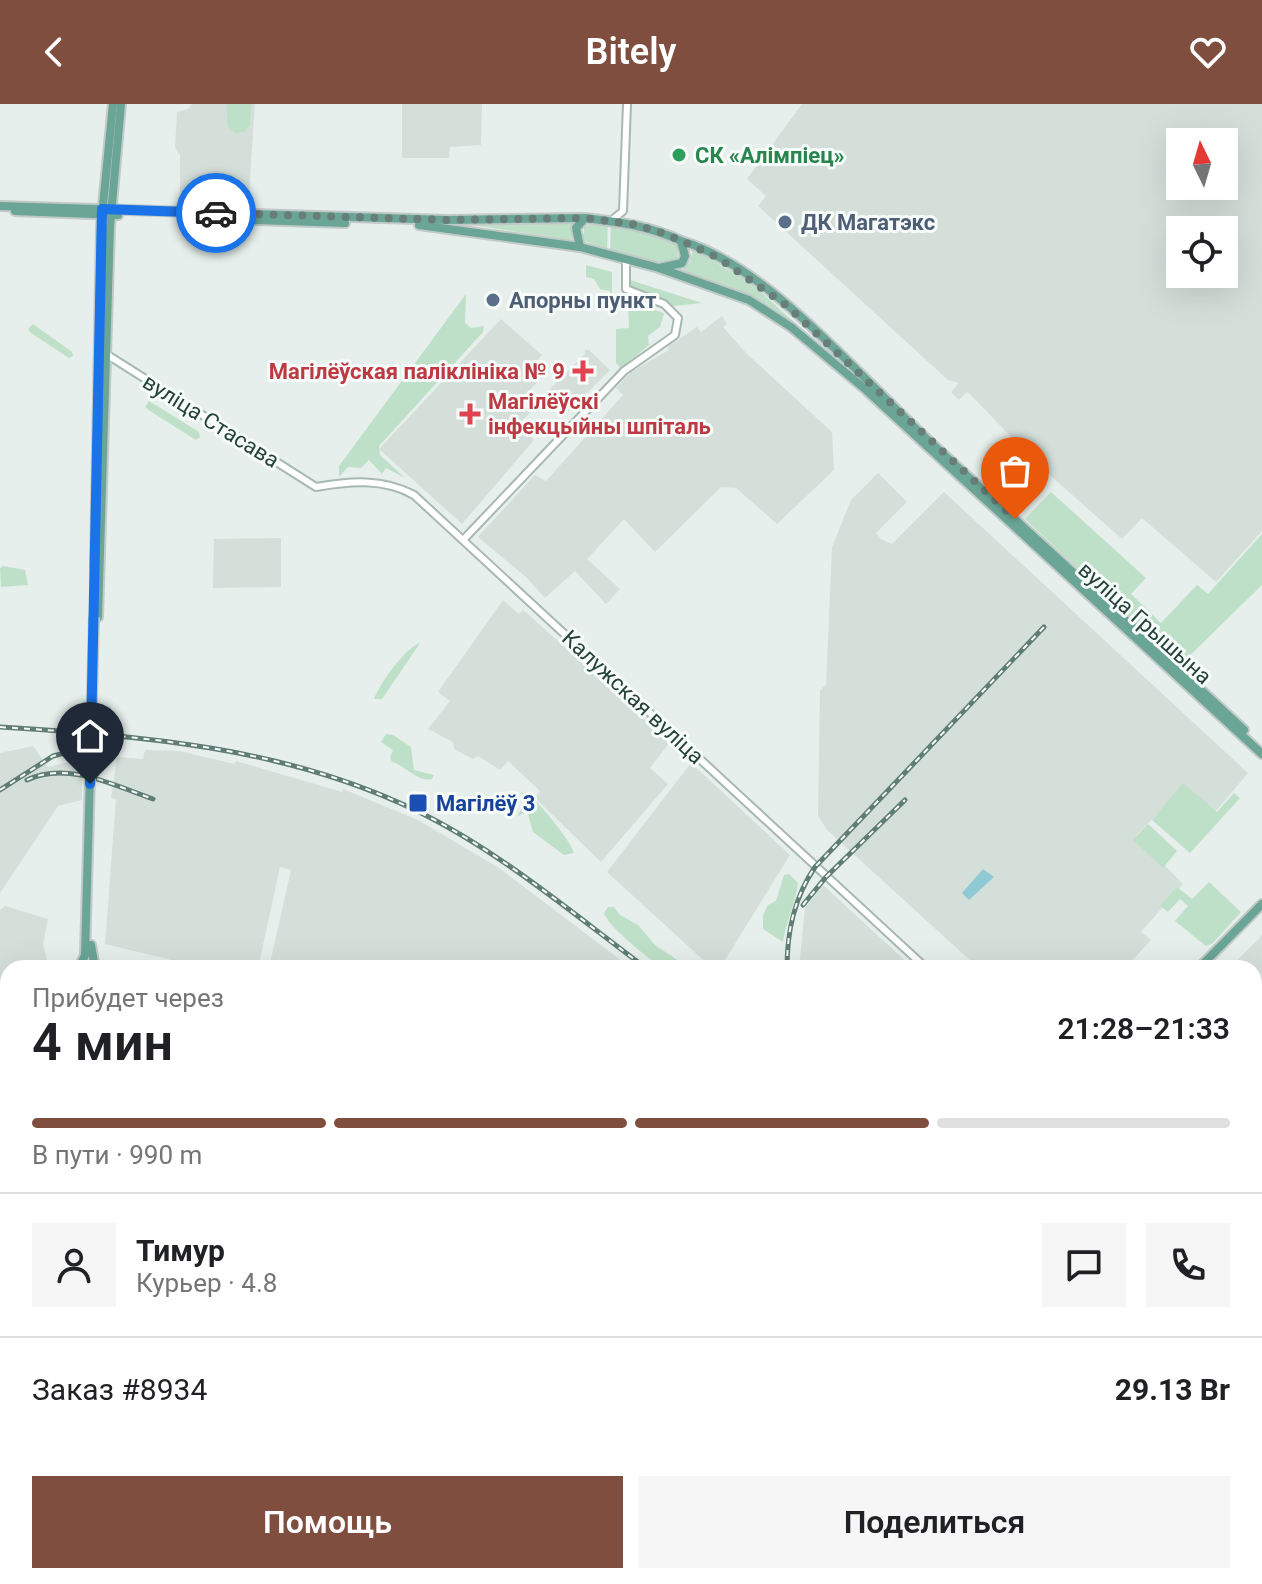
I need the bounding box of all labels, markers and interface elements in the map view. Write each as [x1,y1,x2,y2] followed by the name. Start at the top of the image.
[32,30,76,74] icon: back
[1186,30,1230,74] icon: heart
[586,31,676,73] text: Bitely
[1166,128,1238,200] north arrow
[1166,128,1238,288] map controls
[695,143,845,168] place label: СК «Алімпіец»
[670,146,688,164] marker: СК «Алімпіец»
[176,173,256,253] courier
[194,191,238,235] icon: car
[801,210,935,235] place label: ДК Магатэкс
[776,213,794,231] marker: ДК Магатэкс
[1166,216,1238,288] button: locate
[509,288,656,313] place label: Апорны пункт
[484,291,502,309] marker: Апорны пункт
[269,359,565,384] place label: Магілёўская паліклініка № 9
[572,360,594,382] marker: Магілёўская паліклініка № 9
[138,369,284,473] street label: вуліца Стасава
[488,389,711,439] place label: Магілёўскі інфекцыйны шпіталь
[459,403,481,425] marker: Магілёўскі інфекцыйны шпіталь
[981,437,1049,519] pin
[993,449,1037,493] icon: bag
[1073,557,1217,689] street label: вуліца Грышына
[557,625,709,769] street label: Калужская вуліца
[56,702,124,784] pin
[68,714,112,758] icon: home
[436,791,535,816] place label: Магілёў 3
[407,792,429,814] marker: Магілёў 3
[32,983,224,1013] text: Прибудет через
[1057,1011,1230,1046] text: 21:28–21:33
[32,1012,173,1073] text: 4 мин
[32,1140,202,1170] text: В пути · 990 m
[32,1223,116,1307] button: person
[1042,1223,1126,1307] button: chat
[1146,1223,1230,1307] button: phone
[136,1233,225,1268] text: Тимур
[136,1268,277,1298] text: Курьер · 4.8
[32,1372,207,1407] text: Заказ #8934
[1115,1372,1230,1407] text: 29.13 Br
[32,1476,623,1568] button: Помощь
[639,1476,1230,1568] button: Поделиться

